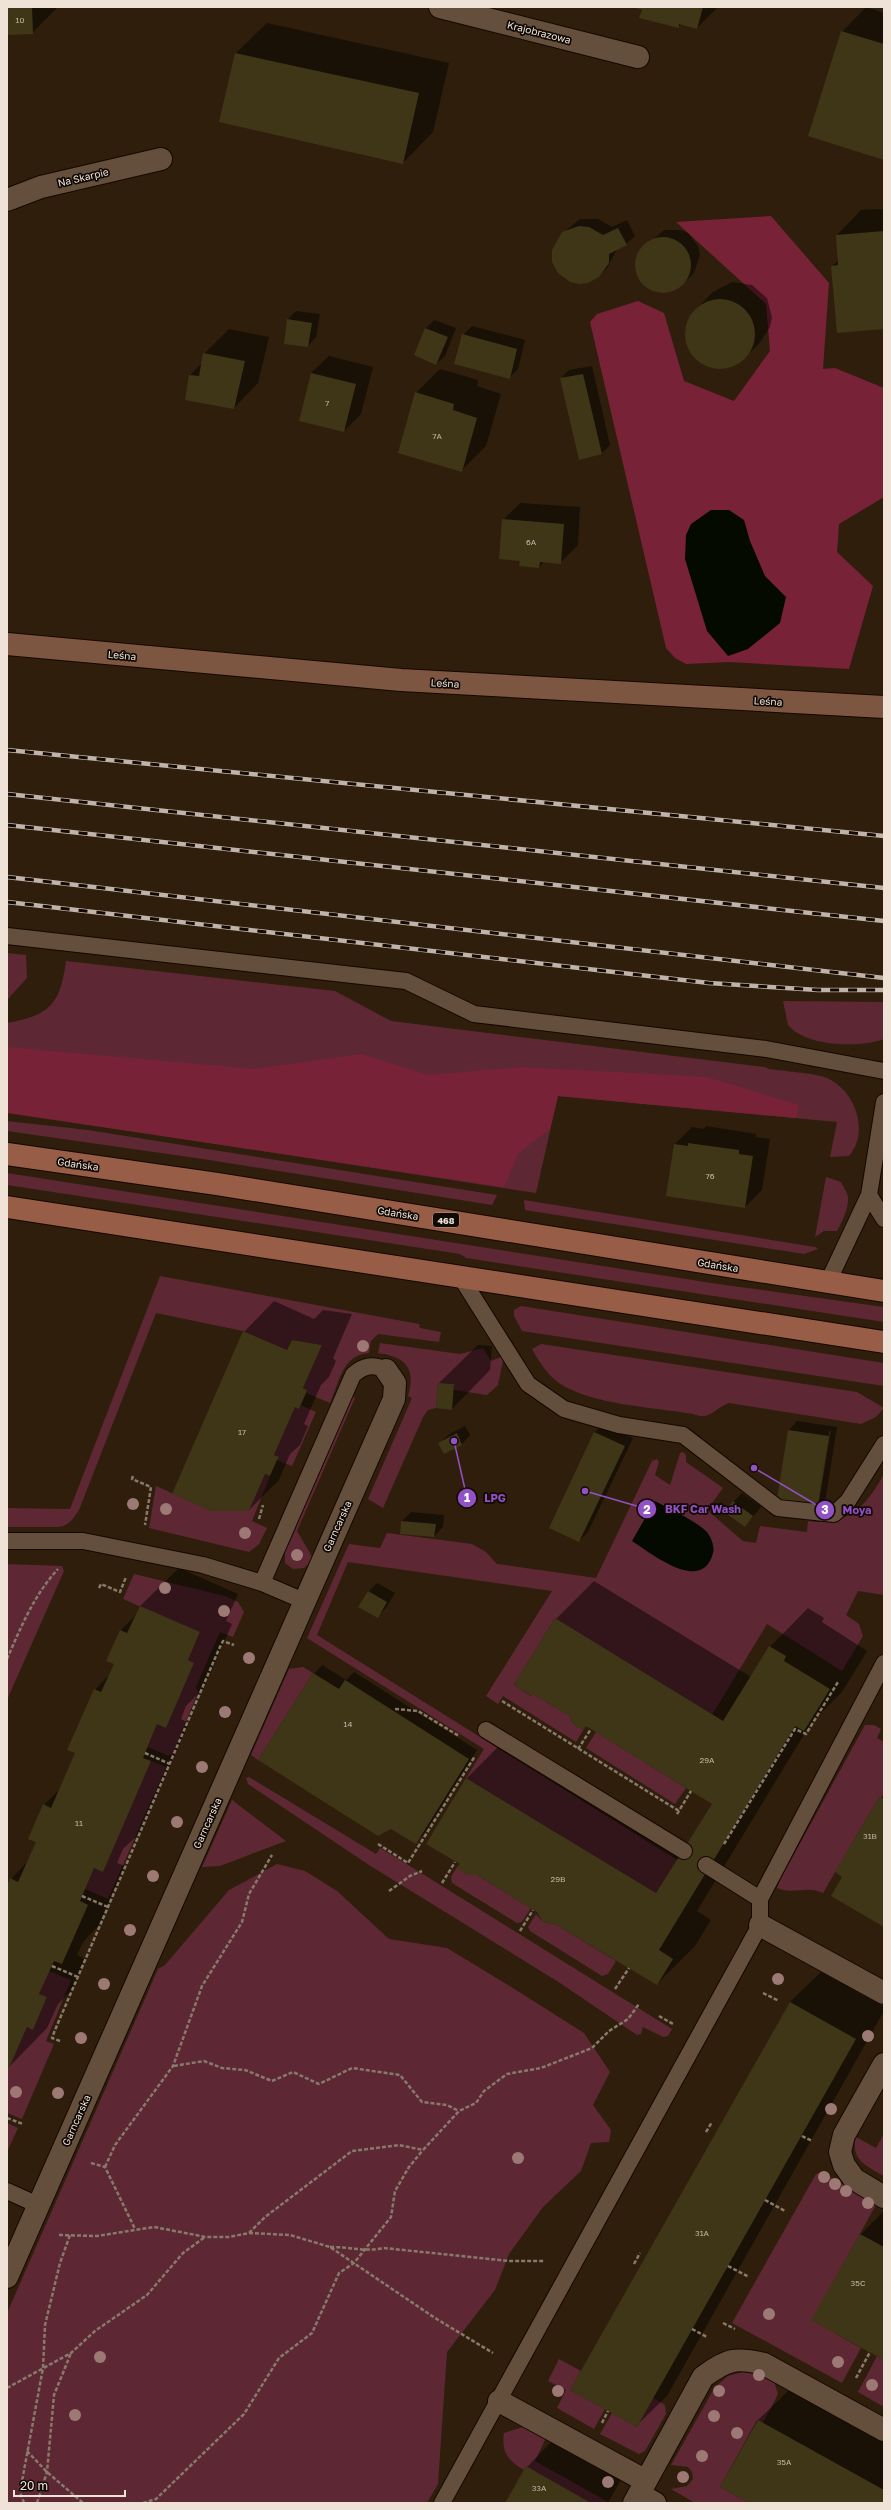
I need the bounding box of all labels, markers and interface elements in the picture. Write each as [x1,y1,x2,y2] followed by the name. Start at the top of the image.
[16,15,24,25] house number: 10
[506,18,572,46] street label: Krajobrazowa
[56,165,110,189] street label: Na Skarpie
[325,398,329,408] house number: 7
[432,431,442,441] house number: 7A
[526,537,537,547] house number: 6A
[107,648,137,662] street label: Leśna
[430,676,460,690] street label: Leśna
[753,694,783,708] street label: Leśna
[57,1155,99,1173] street label: Gdańska
[705,1171,715,1181] house number: 76
[377,1204,419,1222] street label: Gdańska
[433,1213,459,1227] road number: 468
[697,1256,739,1274] street label: Gdańska
[238,1427,246,1437] house number: 17
[457,1487,514,1510] callout: LPG
[464,1490,470,1505] text: 1
[484,1491,506,1504] text: LPG
[637,1498,749,1521] callout: BKF Car Wash
[815,1498,879,1521] callout: Moya
[320,1499,354,1553] street label: Garncarska
[643,1502,651,1517] text: 2
[665,1502,741,1515] text: BKF Car Wash
[821,1502,829,1517] text: 3
[843,1503,871,1516] text: Moya
[344,1719,352,1729] house number: 14
[700,1755,715,1765] house number: 29A
[190,1796,224,1850] street label: Garncarska
[75,1818,83,1828] house number: 11
[863,1831,877,1841] house number: 31B
[551,1874,565,1884] house number: 29B
[59,2093,93,2147] street label: Garncarska
[695,2228,710,2238] house number: 31A
[851,2278,866,2288] house number: 35C
[777,2457,792,2467] house number: 35A
[14,2472,125,2498] scale bar
[20,2478,48,2493] text: 20 m
[532,2483,547,2493] house number: 33A

